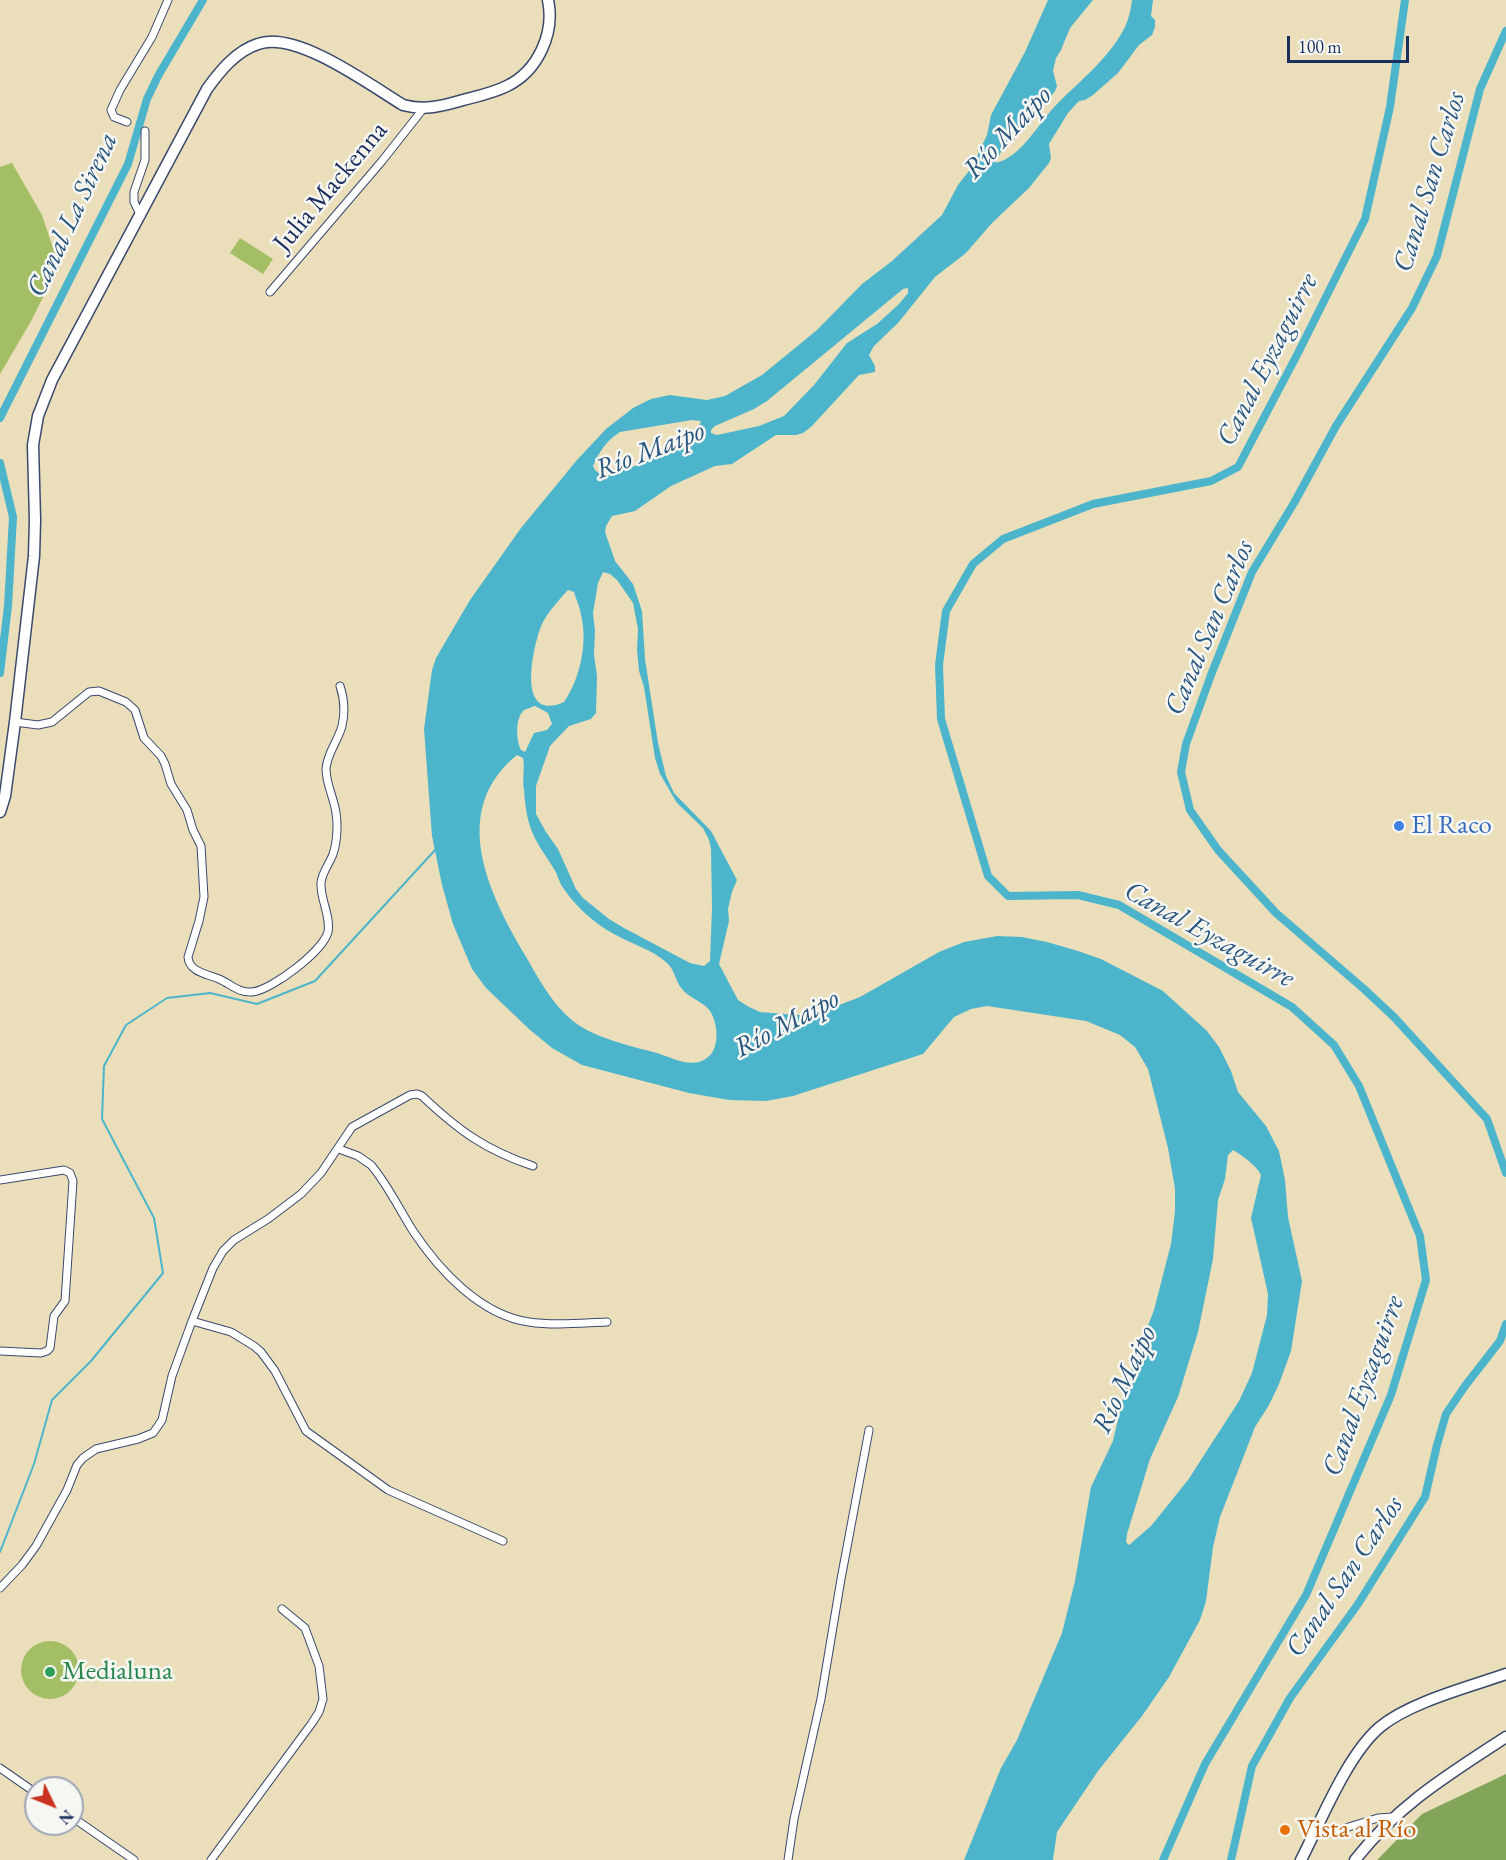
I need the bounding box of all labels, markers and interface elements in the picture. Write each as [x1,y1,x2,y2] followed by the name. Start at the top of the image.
[1290,24,1412,62] scale bar
[1298,35,1342,58] text: 100 m
[957,80,1059,186] water label: Río Maipo
[1387,88,1473,276] water label: Canal San Carlos
[267,115,395,259] street label: Julia Mackenna
[20,127,126,303] water label: Canal La Sirena
[1210,268,1326,452] water label: Canal Eyzaguirre
[590,415,710,487] water label: Río Maipo
[1158,535,1262,721] water label: Canal San Carlos
[1411,810,1492,842] place label: El Raco
[1392,819,1406,833] marker: El Raco
[1118,874,1300,996] water label: Canal Eyzaguirre
[728,982,846,1066] water label: Río Maipo
[1316,1291,1412,1481] water label: Canal Eyzaguirre
[1086,1321,1164,1439] water label: Río Maipo
[1279,1490,1411,1664] water label: Canal San Carlos
[62,1656,173,1688] place label: Medialuna
[43,1665,57,1679] marker: Medialuna
[24,1776,84,1836] north arrow
[54,1805,78,1829] text: N
[1297,1814,1416,1846] place label: Vista al Río
[1278,1823,1292,1837] marker: Vista al Río

